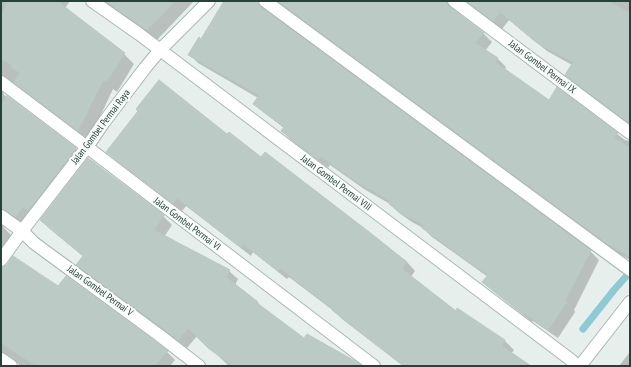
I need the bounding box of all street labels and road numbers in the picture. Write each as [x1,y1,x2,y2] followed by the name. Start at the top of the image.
[506,38,578,96] street label: Jalan Gombel Permai IX
[69,87,133,167] street label: Jalan Gombel Permai Raya
[298,153,374,213] street label: Jalan Gombel Permai VIII
[151,195,223,253] street label: Jalan Gombel Permai VI
[65,263,135,319] street label: Jalan Gombel Permai V

